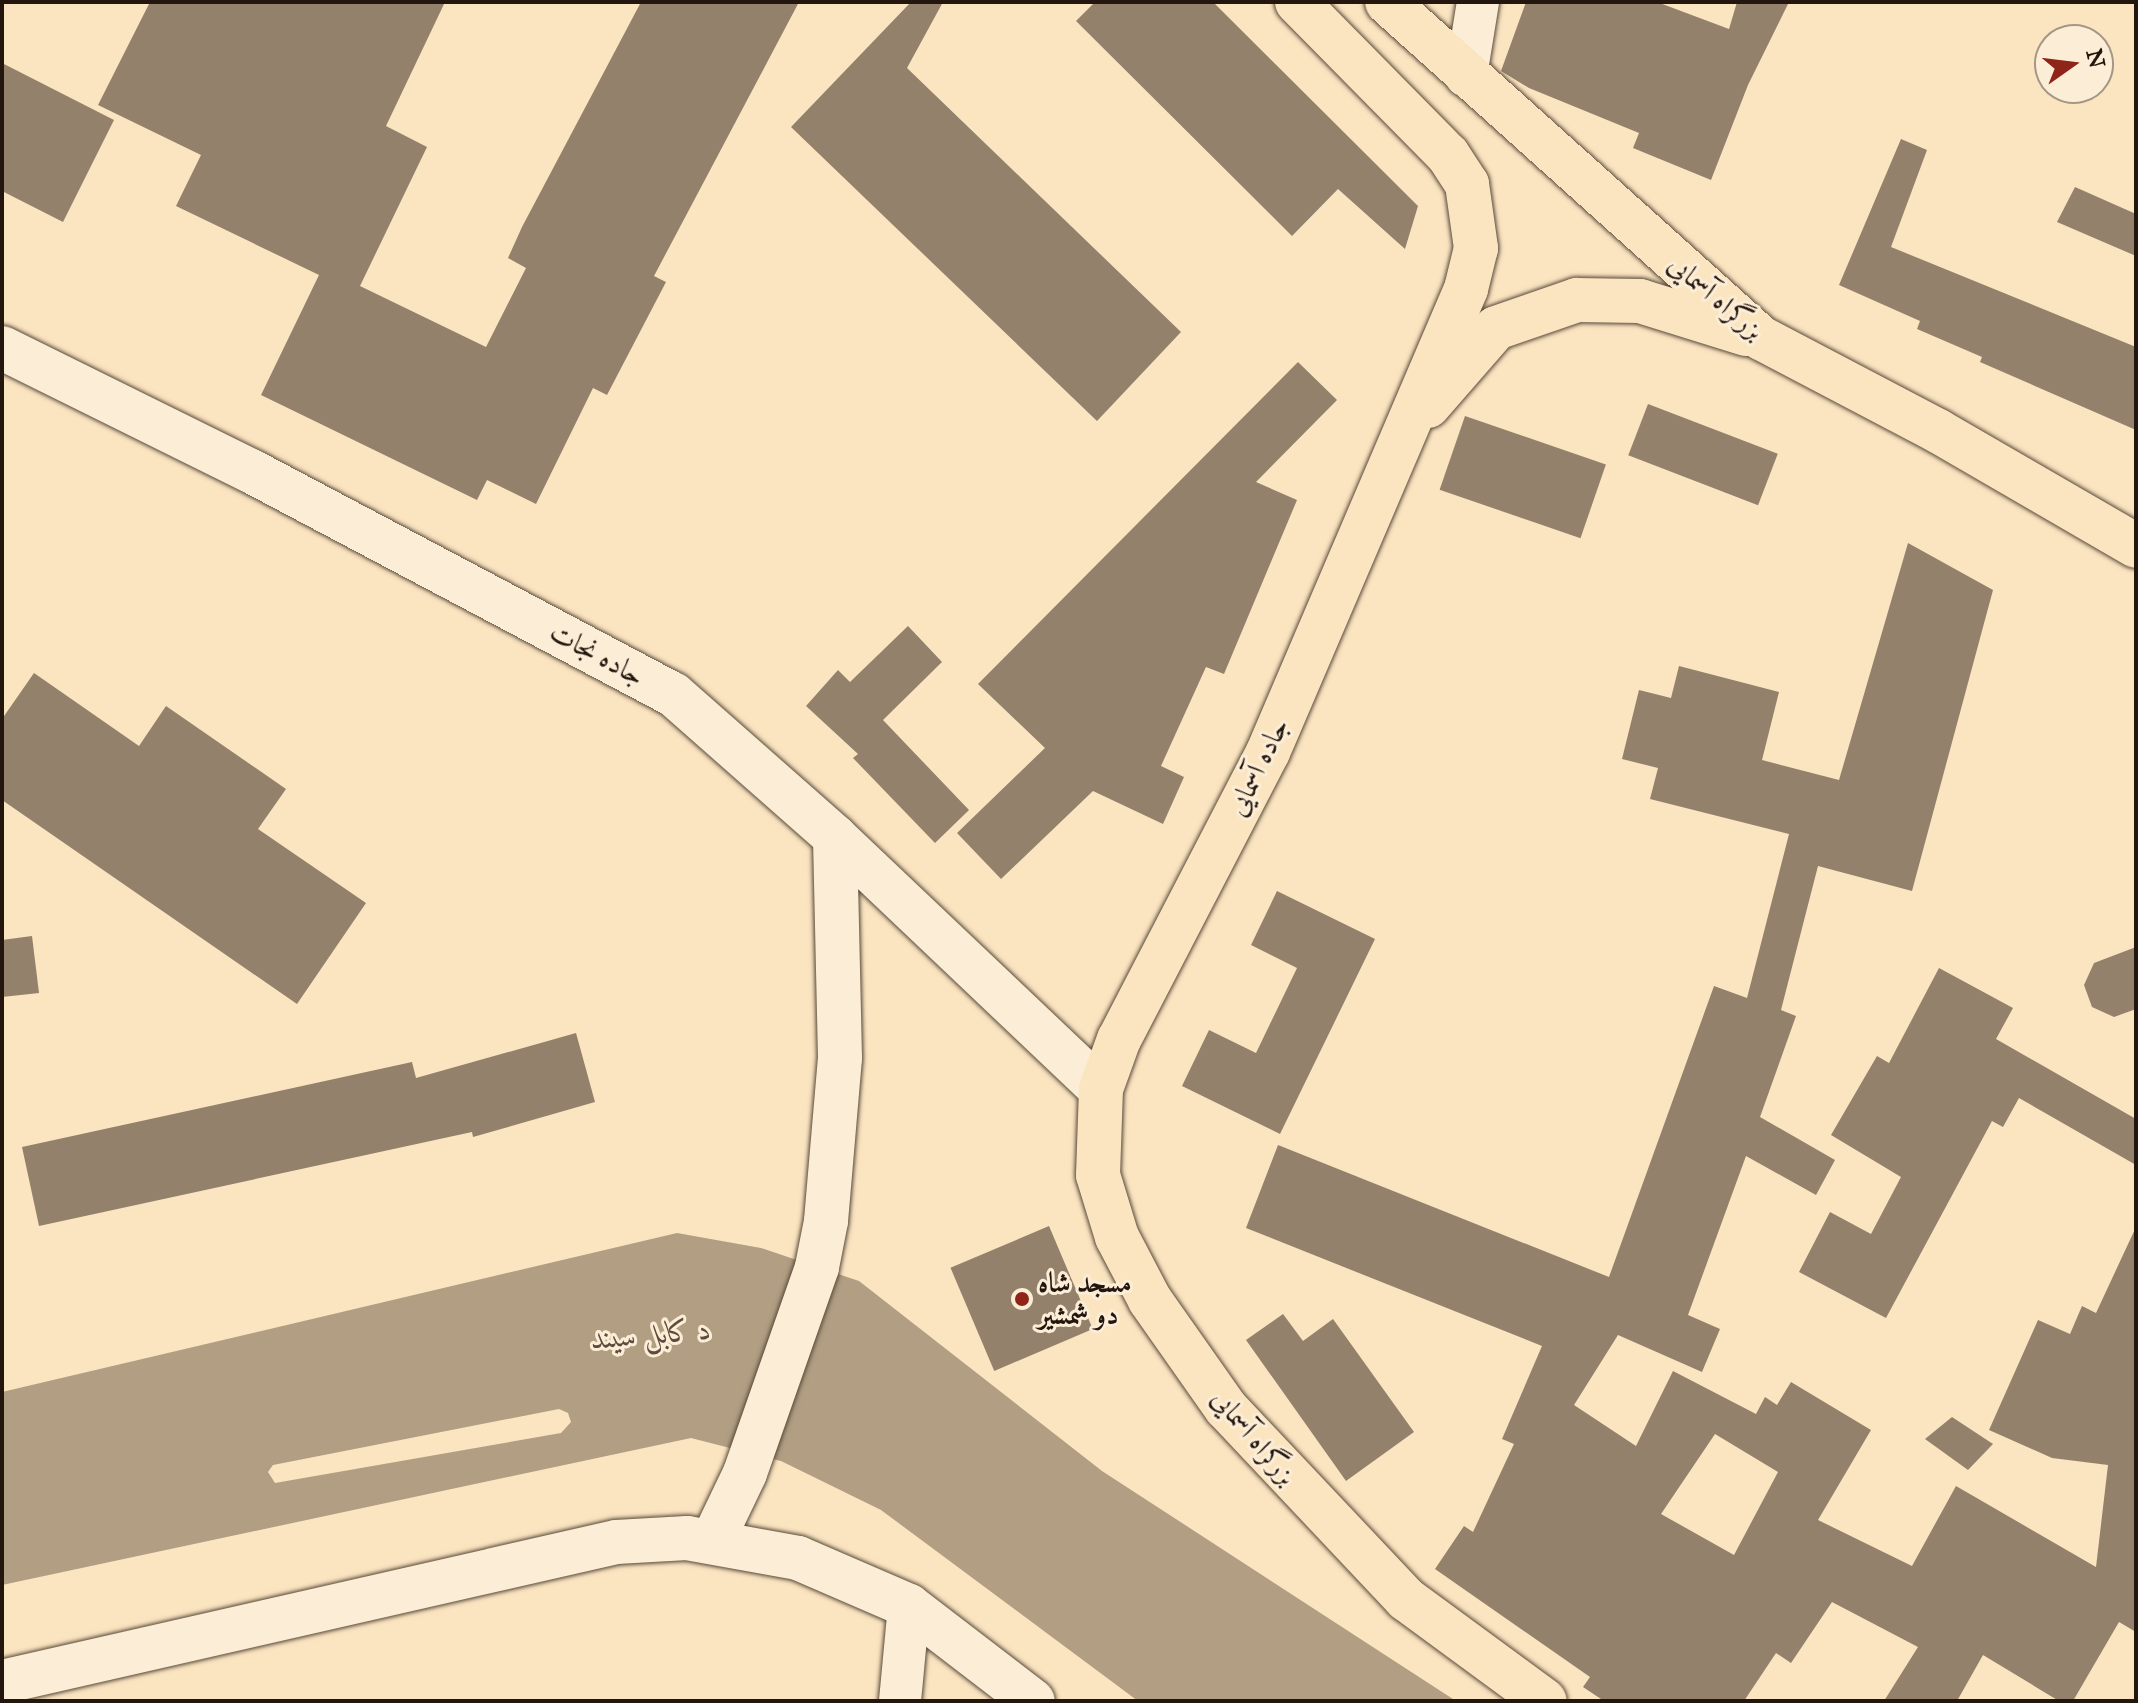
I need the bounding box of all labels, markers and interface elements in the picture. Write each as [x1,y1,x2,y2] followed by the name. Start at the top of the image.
[2034,24,2114,104] north arrow
[2080,46,2111,71] text: N
[1661,247,1771,347] street label: بزرگراه آسمایی
[544,615,650,693] street label: جاده نجات
[1220,712,1296,822] street label: جاده آسمایی
[1038,1266,1132,1332] place label: مسجد شاه دو شمشیر
[1013,1290,1031,1308] marker: مسجد شاه دو شمشیر
[589,1311,713,1357] water label: د کابل سيند
[1204,1382,1304,1492] street label: بزرگراه آسمایی

